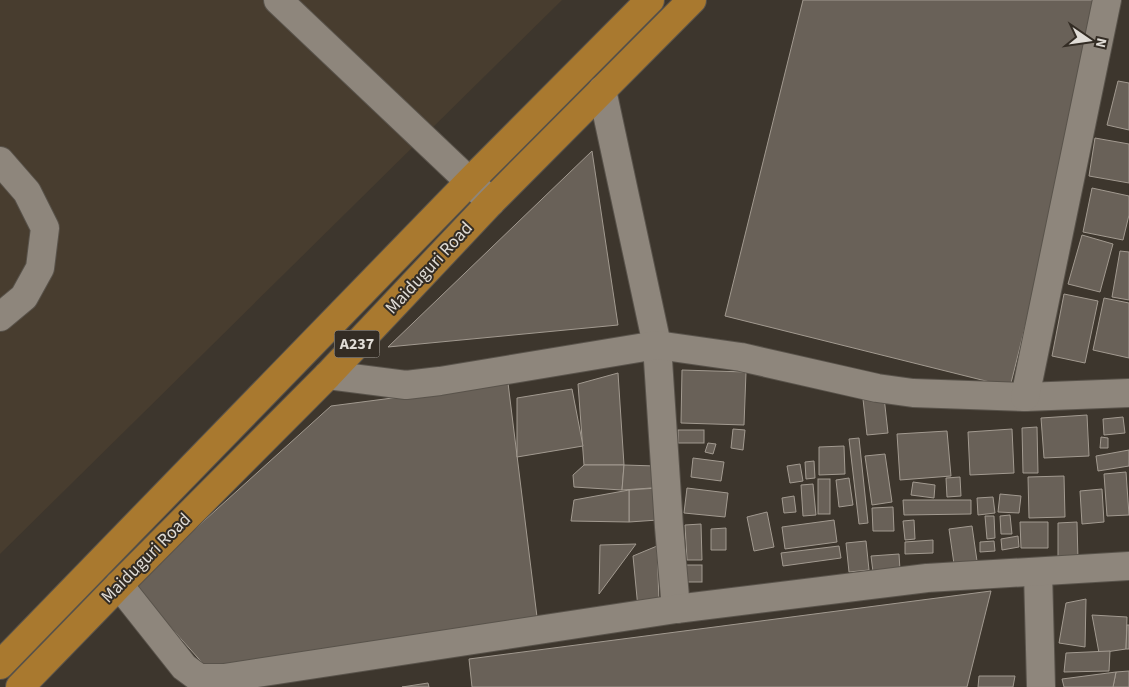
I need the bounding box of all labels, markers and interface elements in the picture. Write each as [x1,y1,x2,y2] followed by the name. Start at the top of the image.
[1064,15,1114,65] north arrow
[1090,36,1111,49] text: N
[380,216,478,320] street label: Maiduguri Road
[334,330,380,358] road number: A237
[95,507,197,609] street label: Maiduguri Road

